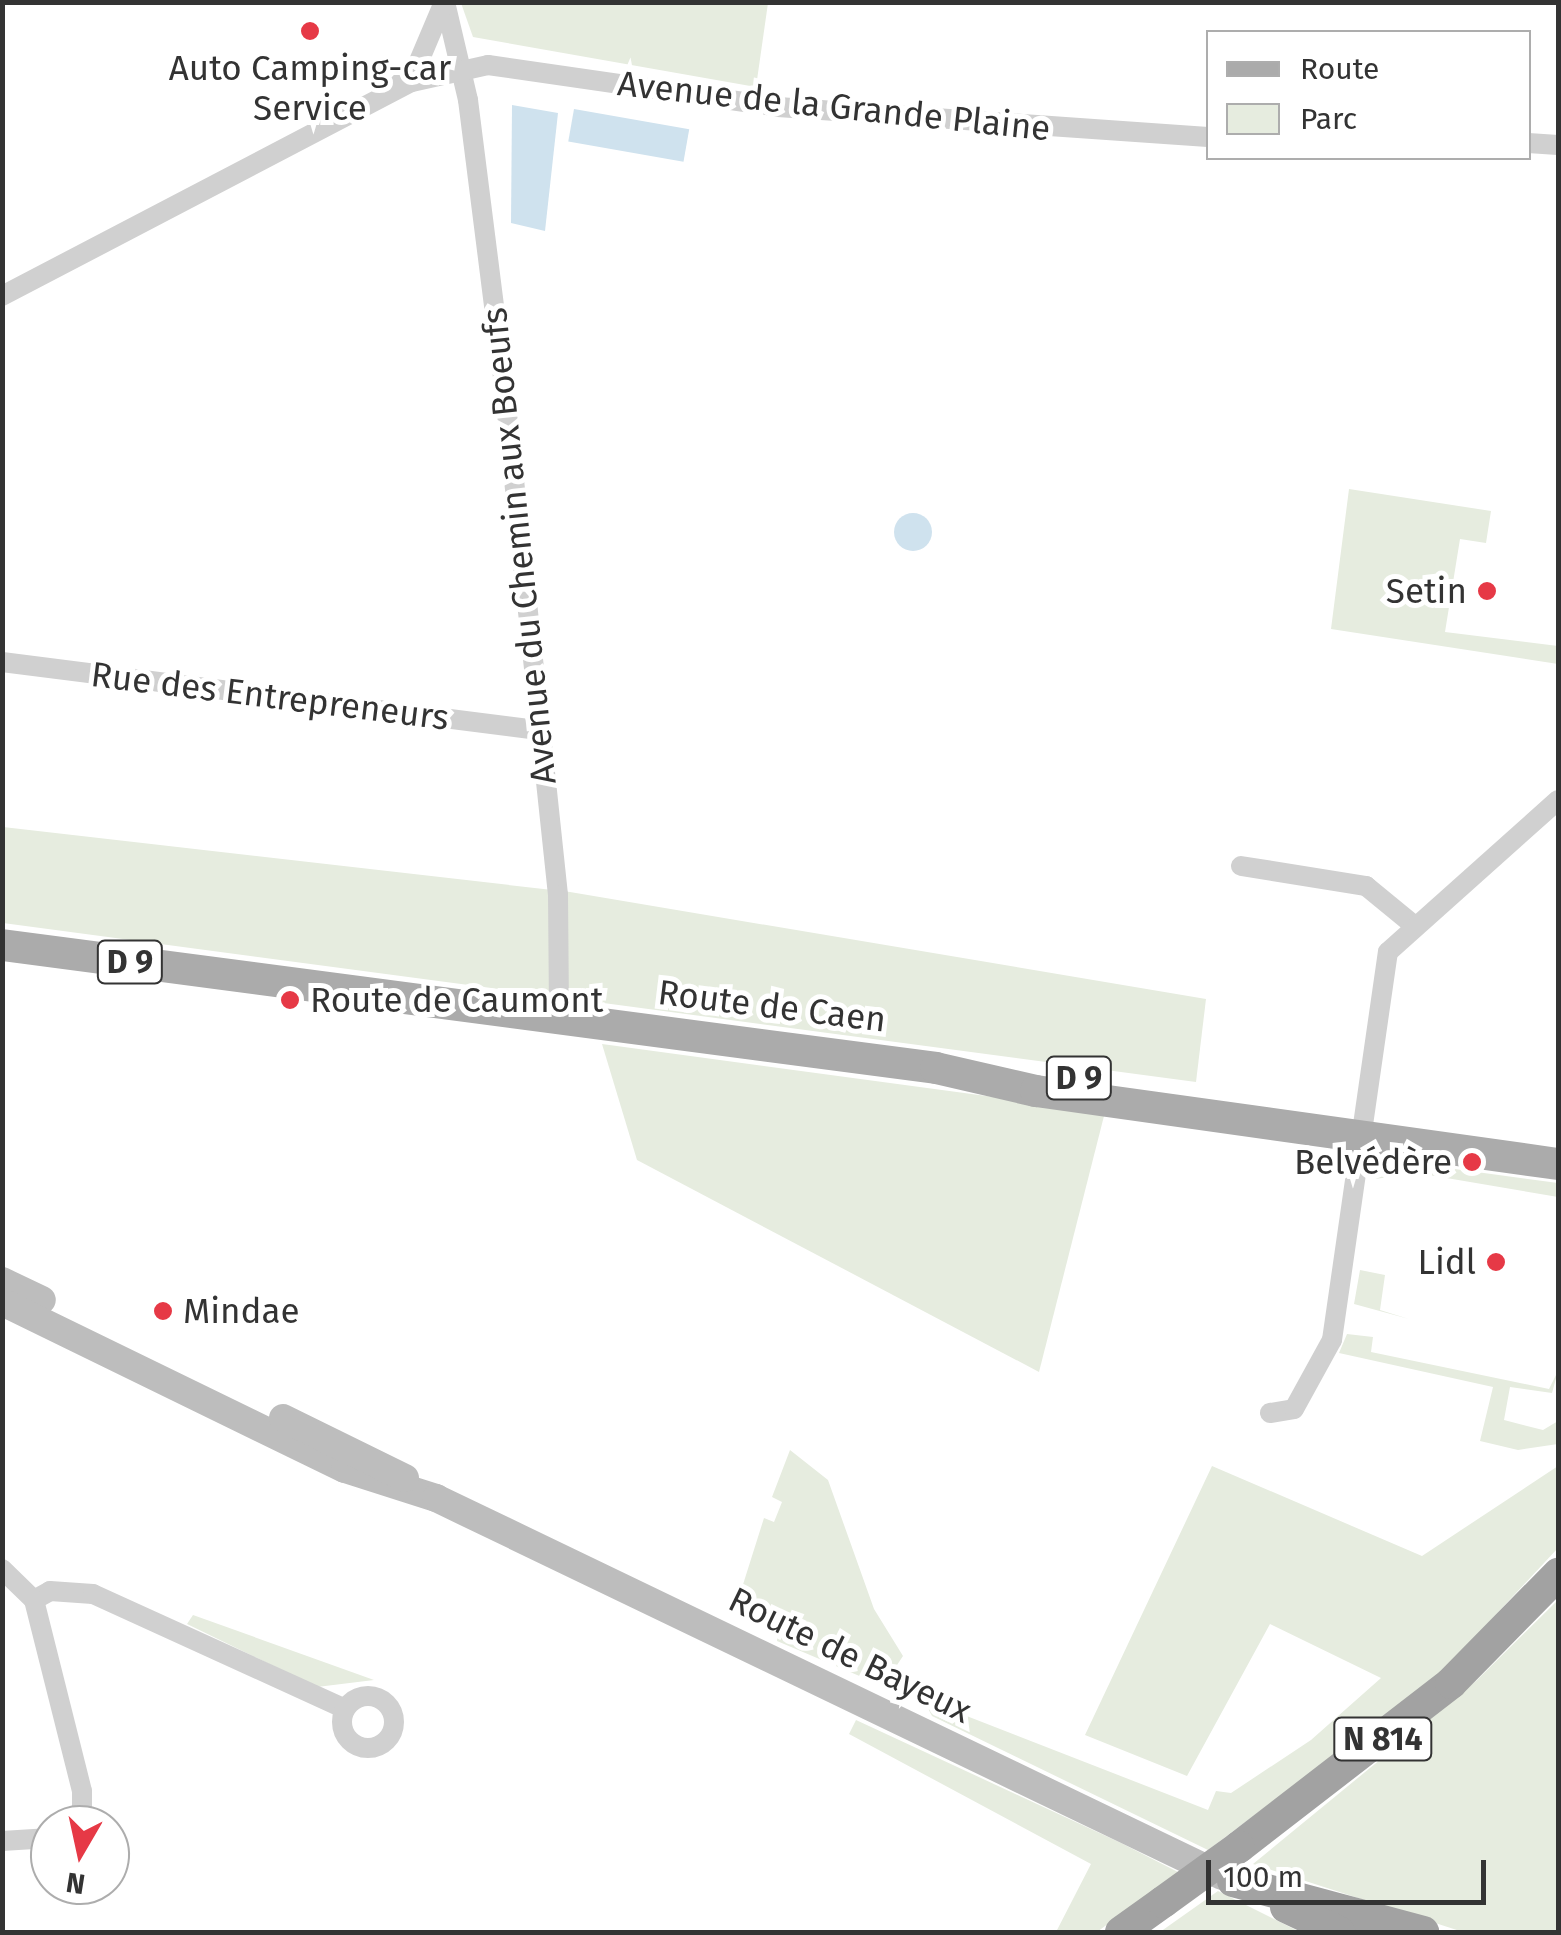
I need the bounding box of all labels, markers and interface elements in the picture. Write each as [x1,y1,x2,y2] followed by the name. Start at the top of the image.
[299,20,321,42] marker: Auto Camping-car Service
[1206,30,1531,160] legend
[169,47,451,129] place label: Auto Camping-car Service
[1300,51,1379,87] text: Route
[616,62,1052,150] street label: Avenue de la Grande Plaine
[1300,101,1357,137] text: Parc
[473,306,565,786] street label: Avenue du Chemin aux Boeufs
[1386,570,1467,612] place label: Setin
[1476,580,1498,602] marker: Setin
[89,653,451,739] street label: Rue des Entrepreneurs
[95,935,165,989] road number: D 9
[656,971,888,1041] street label: Route de Caen
[310,979,603,1021] place label: Route de Caumont
[279,989,301,1011] marker: Route de Caumont
[1044,1051,1114,1105] road number: D 9
[1294,1141,1452,1183] place label: Belvédère
[1461,1151,1483,1173] marker: Belvédère
[1418,1241,1476,1283] place label: Lidl
[1485,1251,1507,1273] marker: Lidl
[183,1290,300,1332] place label: Mindae
[152,1300,174,1322] marker: Mindae
[722,1578,978,1732] street label: Route de Bayeux
[1333,1712,1433,1766] road number: N 814
[30,1805,130,1905] north arrow
[1211,1840,1491,1902] scale bar
[1223,1859,1303,1895] text: 100 m
[64,1865,87,1901] text: N

